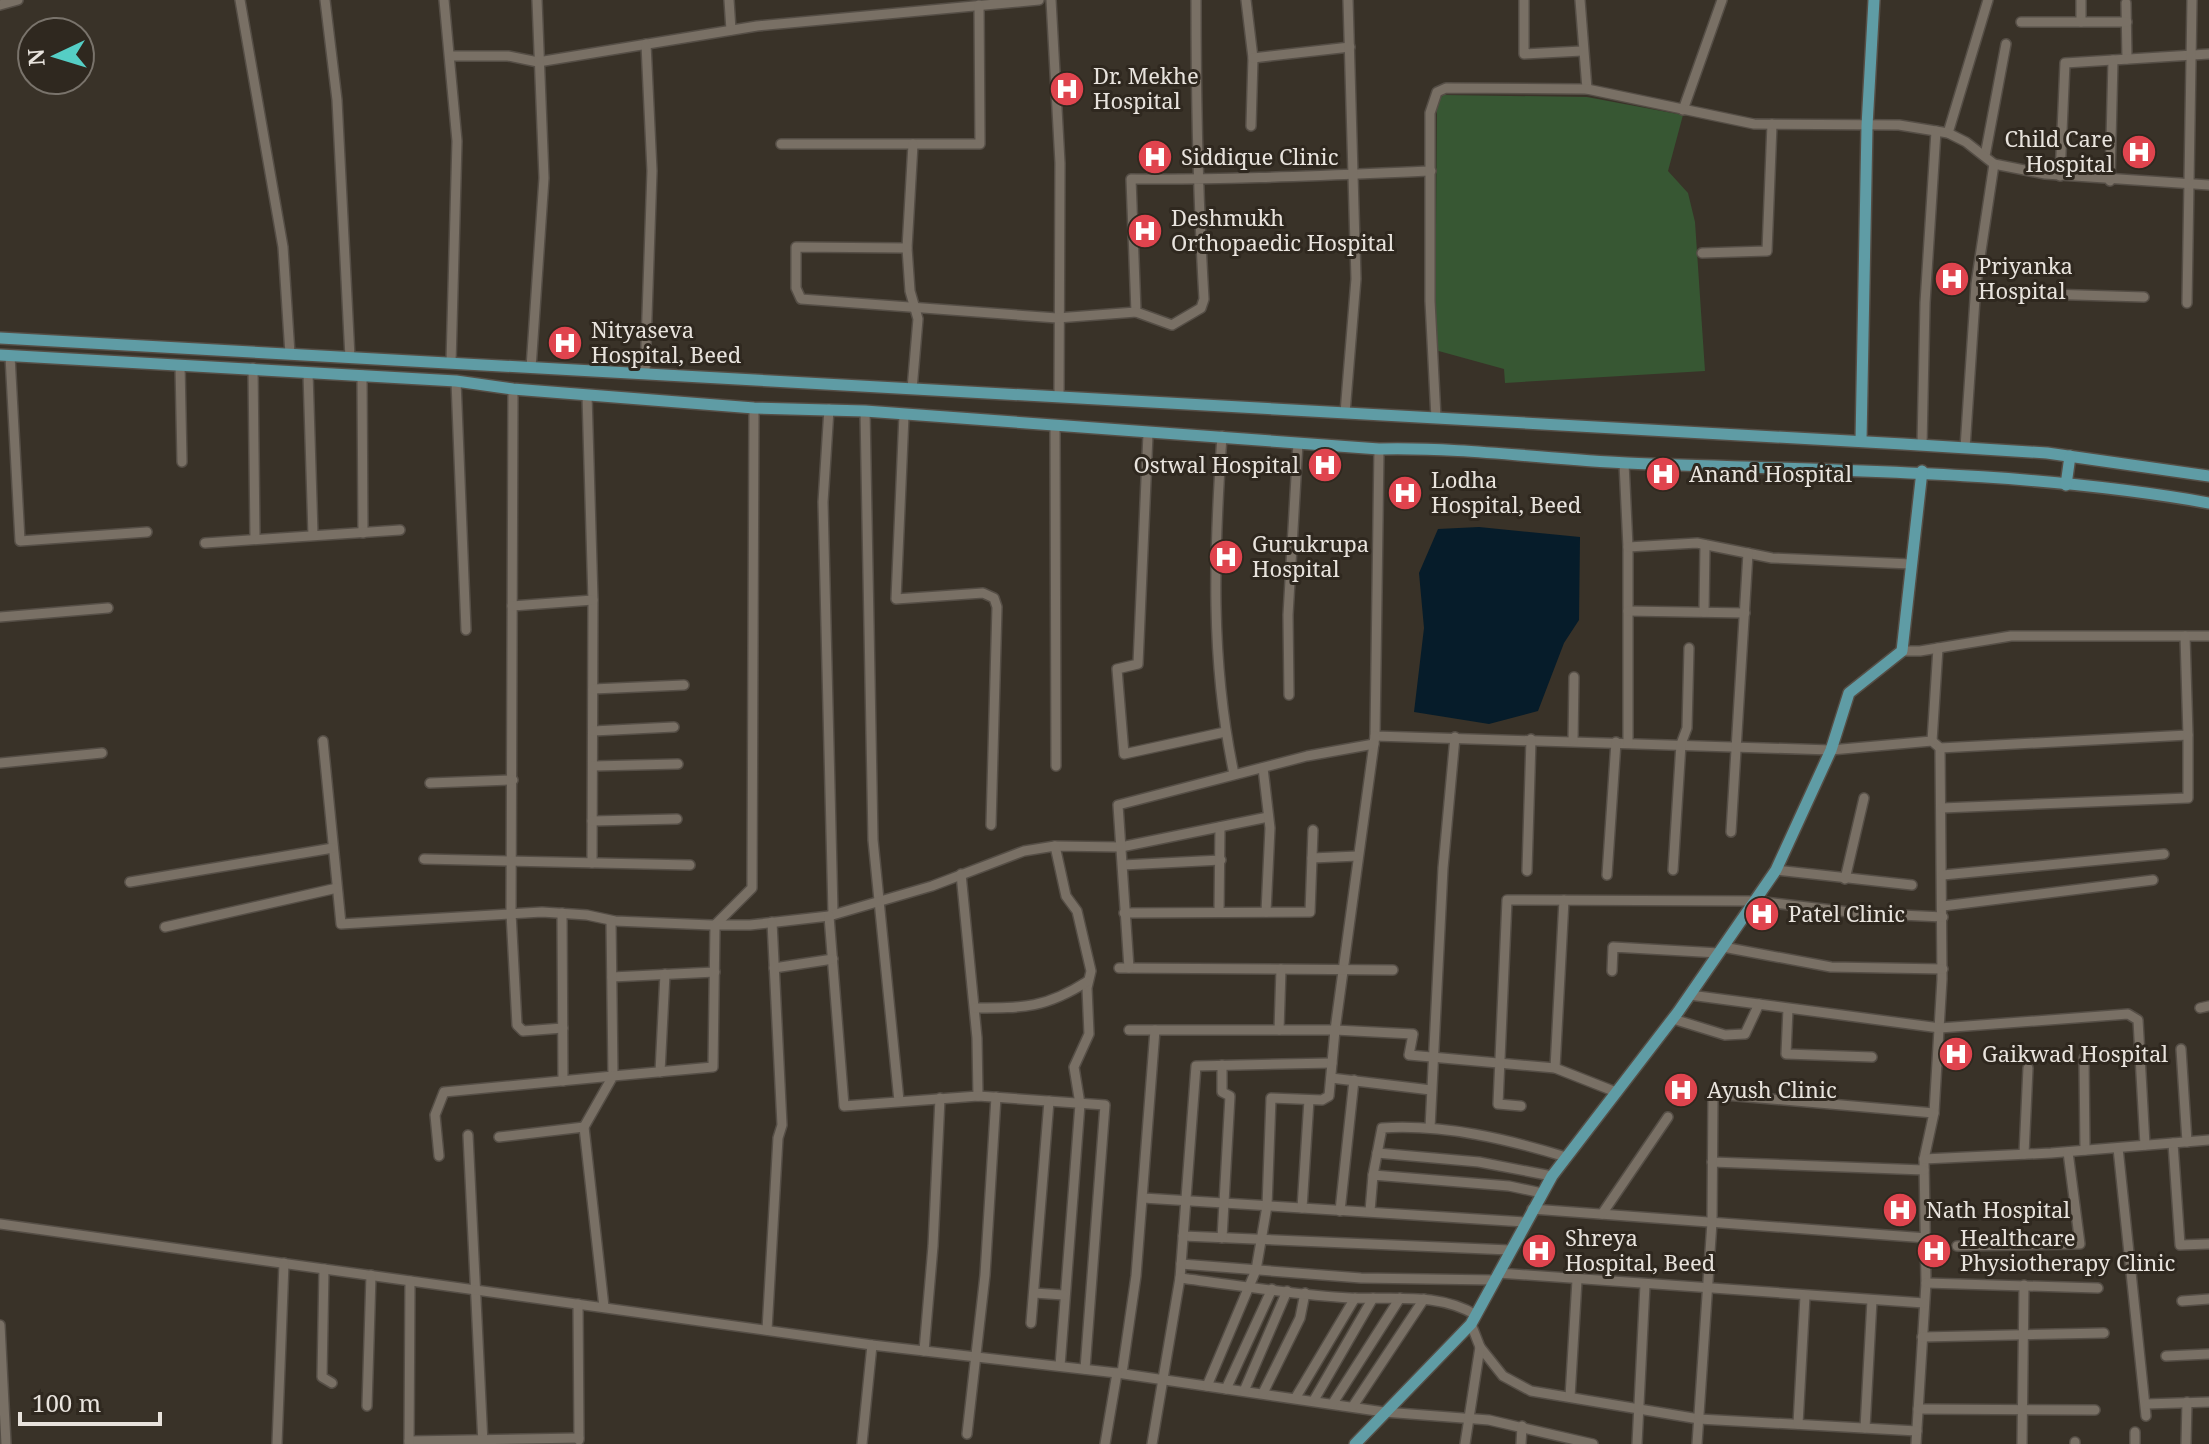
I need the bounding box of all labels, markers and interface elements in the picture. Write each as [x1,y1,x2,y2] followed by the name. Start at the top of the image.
[16,16,96,96] north arrow
[19,48,51,67] text: N
[1093,60,1199,115] place label: Dr. Mekhe Hospital
[1048,70,1086,108] hospital icon: Dr. Mekhe Hospital
[2004,123,2113,178] place label: Child Care Hospital
[2120,133,2158,171] hospital icon: Child Care Hospital
[1136,138,1174,176] hospital icon: Siddique Clinic
[1181,141,1338,171] place label: Siddique Clinic
[1171,202,1395,257] place label: Deshmukh Orthopaedic Hospital
[1126,212,1164,250] hospital icon: Deshmukh Orthopaedic Hospital
[1978,250,2073,305] place label: Priyanka Hospital
[1933,260,1971,298] hospital icon: Priyanka Hospital
[591,314,742,369] place label: Nityaseva Hospital, Beed
[546,324,584,362] hospital icon: Nityaseva Hospital, Beed
[1306,446,1344,484] hospital icon: Ostwal Hospital
[1134,449,1299,479] place label: Ostwal Hospital
[1644,455,1682,493] hospital icon: Anand Hospital
[1689,458,1852,488] place label: Anand Hospital
[1431,464,1582,519] place label: Lodha Hospital, Beed
[1386,474,1424,512] hospital icon: Lodha Hospital, Beed
[1252,528,1369,583] place label: Gurukrupa Hospital
[1207,538,1245,576] hospital icon: Gurukrupa Hospital
[1743,895,1781,933] hospital icon: Patel Clinic
[1788,898,1905,928] place label: Patel Clinic
[1937,1035,1975,1073] hospital icon: Gaikwad Hospital
[1982,1038,2168,1068] place label: Gaikwad Hospital
[1662,1071,1700,1109] hospital icon: Ayush Clinic
[1707,1074,1837,1104] place label: Ayush Clinic
[1881,1191,1919,1229] hospital icon: Nath Hospital
[1926,1194,2070,1224] place label: Nath Hospital
[1565,1222,1716,1277] place label: Shreya Hospital, Beed
[1960,1222,2175,1277] place label: Healthcare Physiotherapy Clinic
[1520,1232,1558,1270] hospital icon: Shreya Hospital, Beed
[1915,1232,1953,1270] hospital icon: Healthcare Physiotherapy Clinic
[20,1376,160,1426] scale bar
[32,1386,101,1419] text: 100 m

